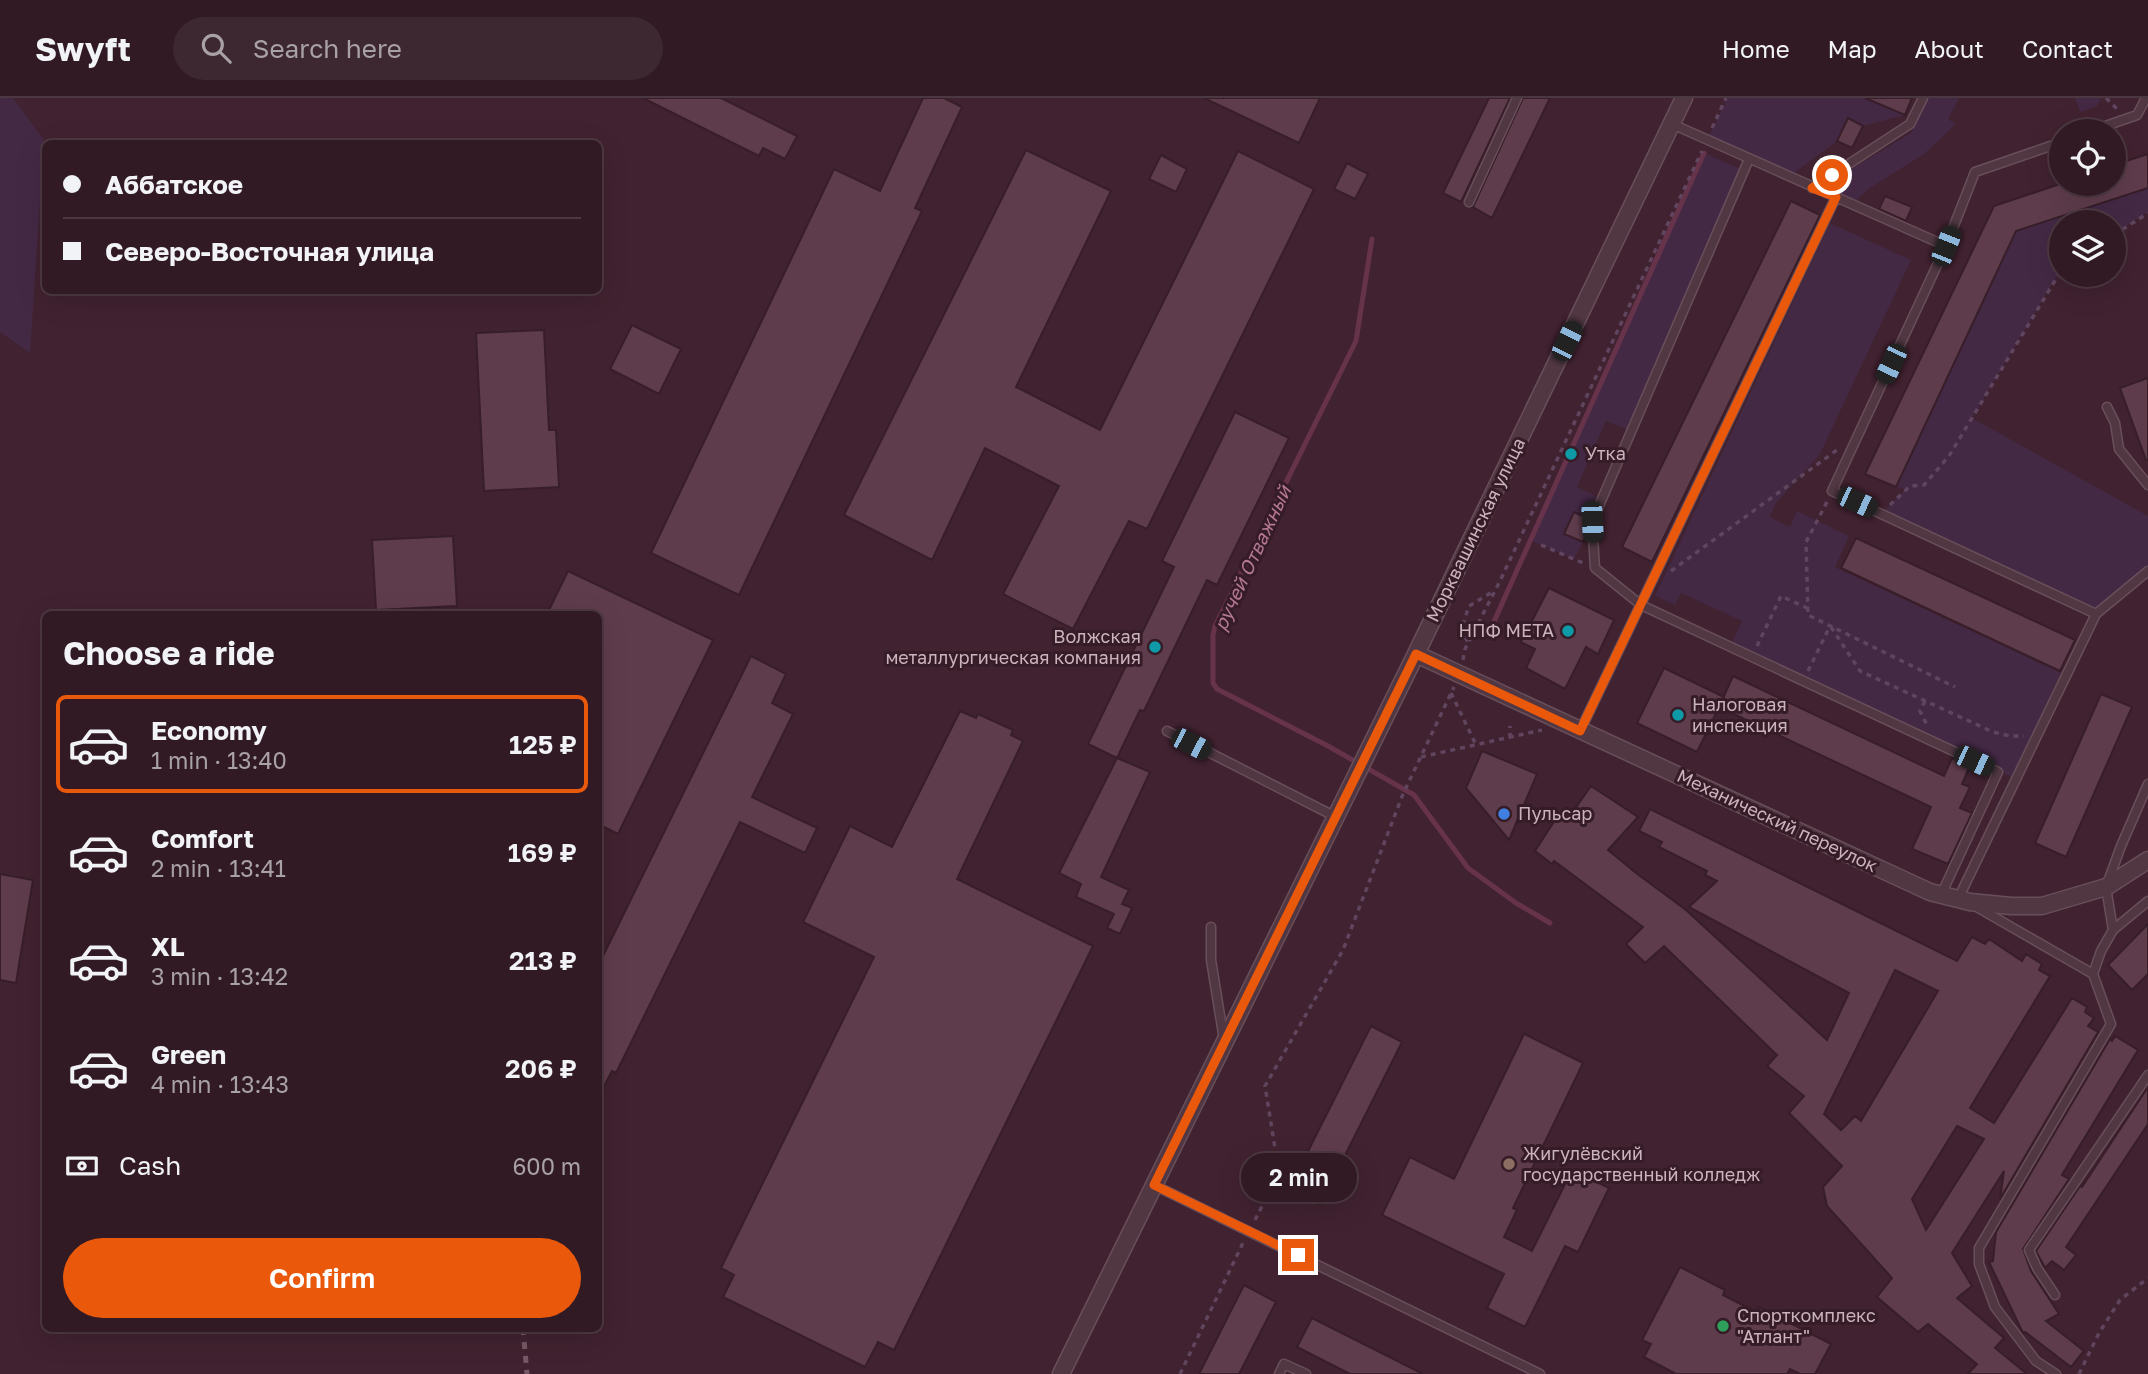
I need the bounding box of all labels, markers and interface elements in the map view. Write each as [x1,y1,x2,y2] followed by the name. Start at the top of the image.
[173,17,663,80] search box
[35,29,131,68] text: Swyft
[197,29,235,67] icon: search
[253,33,402,64] text: Search here
[1722,34,1790,63] text: Home
[1828,34,1877,63] text: Map
[1915,34,1984,63] text: About
[2022,34,2113,63] text: Contact
[2049,119,2126,287] map controls
[2049,119,2126,196] button: locate
[1816,159,1848,191] route start
[105,169,243,200] text: Аббатское
[2049,210,2126,287] button: layers
[1929,223,1964,269] car
[105,236,434,267] text: Северо-Восточная улица
[1549,318,1586,364] car
[1873,341,1910,387] car
[1421,434,1529,625] street label: Морквашинская улица
[1585,442,1626,464] place label: Утка
[1563,446,1579,462] marker: Утка
[1208,480,1296,634] water label: ручей Отважный
[1834,484,1881,520] car
[1581,500,1604,544] car
[1458,619,1554,641] place label: НПФ МЕТА
[1560,623,1576,639] marker: НПФ МЕТА
[885,625,1141,668] place label: Волжская металлургическая компания
[63,634,275,672] text: Choose a ride
[1147,639,1163,655] marker: Волжская металлургическая компания
[1692,693,1788,736] place label: Налоговая инспекция
[1670,707,1686,723] marker: Налоговая инспекция
[67,713,130,776] icon: car
[151,715,267,746] text: Economy
[1168,725,1215,763] car
[509,729,577,760] text: 125 ₽
[1951,743,1998,779] car
[151,746,287,774] text: 1 min · 13:40
[1674,764,1881,876] street label: Механический переулок
[1518,802,1592,824] place label: Пульсар
[1496,806,1512,822] marker: Пульсар
[67,821,130,884] icon: car
[151,823,254,854] text: Comfort
[508,837,577,868] text: 169 ₽
[151,854,286,882] text: 2 min · 13:41
[67,929,130,992] icon: car
[151,931,185,962] text: XL
[509,945,577,976] text: 213 ₽
[151,962,288,990] text: 3 min · 13:42
[67,1037,130,1100] icon: car
[151,1039,226,1070] text: Green
[505,1053,577,1084] text: 206 ₽
[151,1070,289,1098] text: 4 min · 13:43
[1523,1142,1760,1185] place label: Жигулёвский государственный колледж
[63,1147,101,1185] icon: cash
[119,1150,181,1181] text: Cash
[512,1152,581,1180] text: 600 m
[1240,1154,1356,1202] callout: 2 min
[1501,1156,1517,1172] marker: Жигулёвский государственный колледж
[1269,1163,1329,1191] text: 2 min
[63,1238,581,1318] button: Confirm
[1282,1239,1314,1271] route end
[1737,1304,1876,1347] place label: Спорткомплекс "Атлант"
[1715,1318,1731,1334] marker: Спорткомплекс "Атлант"

